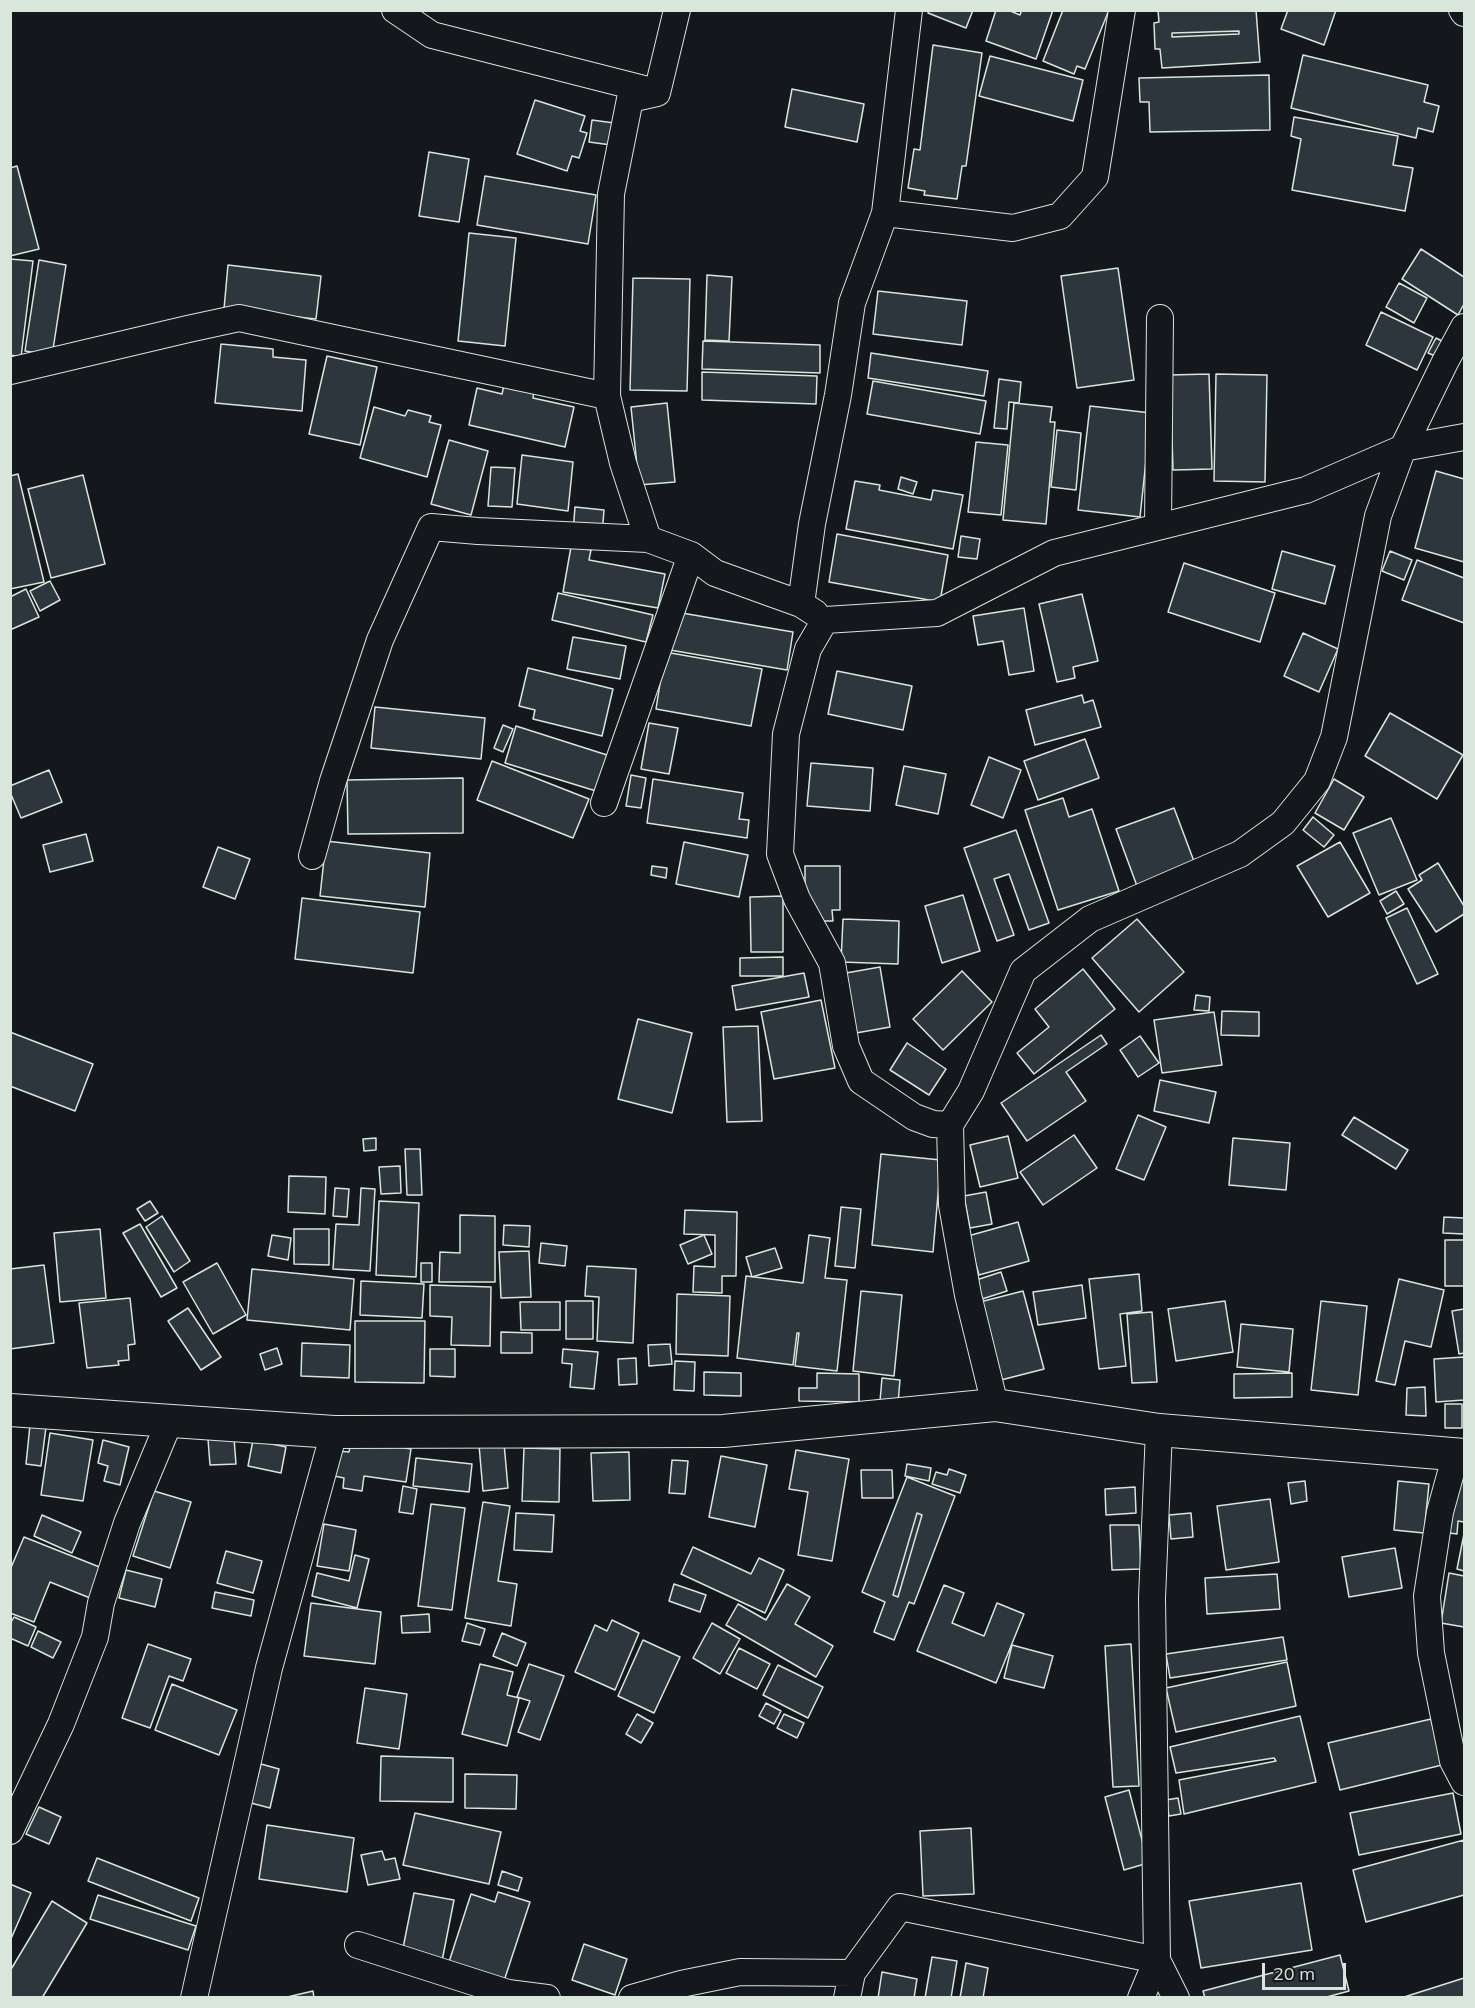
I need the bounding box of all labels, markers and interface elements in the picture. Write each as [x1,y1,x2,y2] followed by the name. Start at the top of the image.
[1265,1951,1349,1989] scale bar
[1273,1962,1315,1985] text: 20 m

